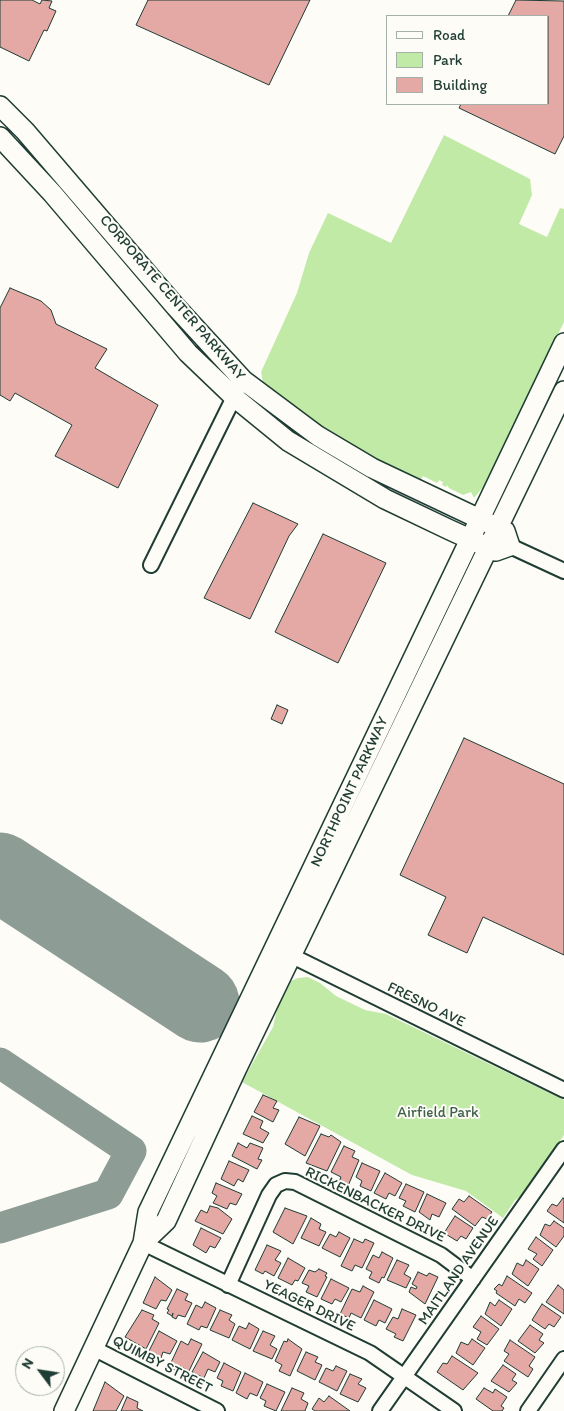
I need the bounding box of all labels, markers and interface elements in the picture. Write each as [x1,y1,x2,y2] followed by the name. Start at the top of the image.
[386,15,549,105] legend
[433,26,465,44] text: Road
[433,51,463,69] text: Park
[433,76,487,94] text: Building
[95,212,249,384] street label: CORPORATE CENTER PARKWAY
[307,714,393,870] street label: NORTHPOINT PARKWAY
[384,978,468,1032] street label: FRESNO AVE
[397,1104,479,1122] park label: Airfield Park
[302,1163,448,1247] street label: RICKENBACKER DRIVE
[415,1213,503,1329] street label: MAITLAND AVENUE
[260,1276,358,1336] street label: YEAGER DRIVE
[109,1332,215,1398] street label: QUIMBY STREET
[15,1346,65,1396] north arrow
[18,1355,37,1372] text: N

